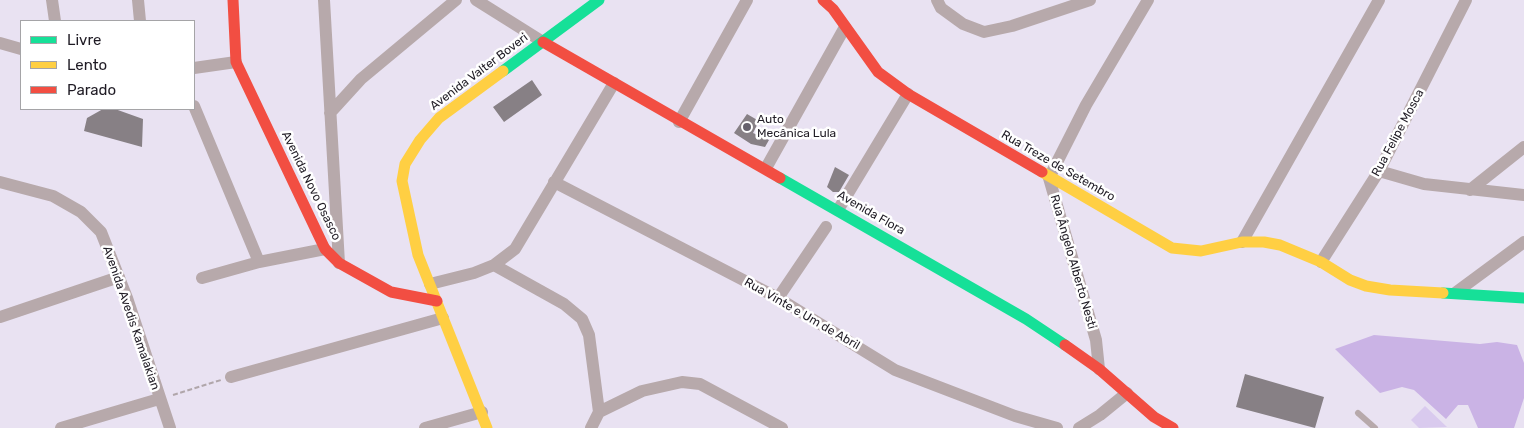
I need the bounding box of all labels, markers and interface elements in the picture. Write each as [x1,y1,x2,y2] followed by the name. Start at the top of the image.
[20,20,195,110] legend
[67,31,101,49] text: Livre
[427,31,531,113] street label: Avenida Valter Boveri
[67,56,107,74] text: Lento
[67,81,116,99] text: Parado
[1369,87,1427,179] street label: Rua Felipe Mosca
[757,113,836,141] place label: Auto Mecânica Lula
[741,121,753,133] marker: Auto Mecânica Lula
[999,128,1117,204] street label: Rua Treze de Setembro
[278,129,344,243] street label: Avenida Novo Osasco
[835,188,907,238] street label: Avenida Flora
[1047,193,1099,331] street label: Rua Ângelo Alberto Nesti
[100,244,162,392] street label: Avenida Avedis Kamalakian
[742,275,862,353] street label: Rua Vinte e Um de Abril

